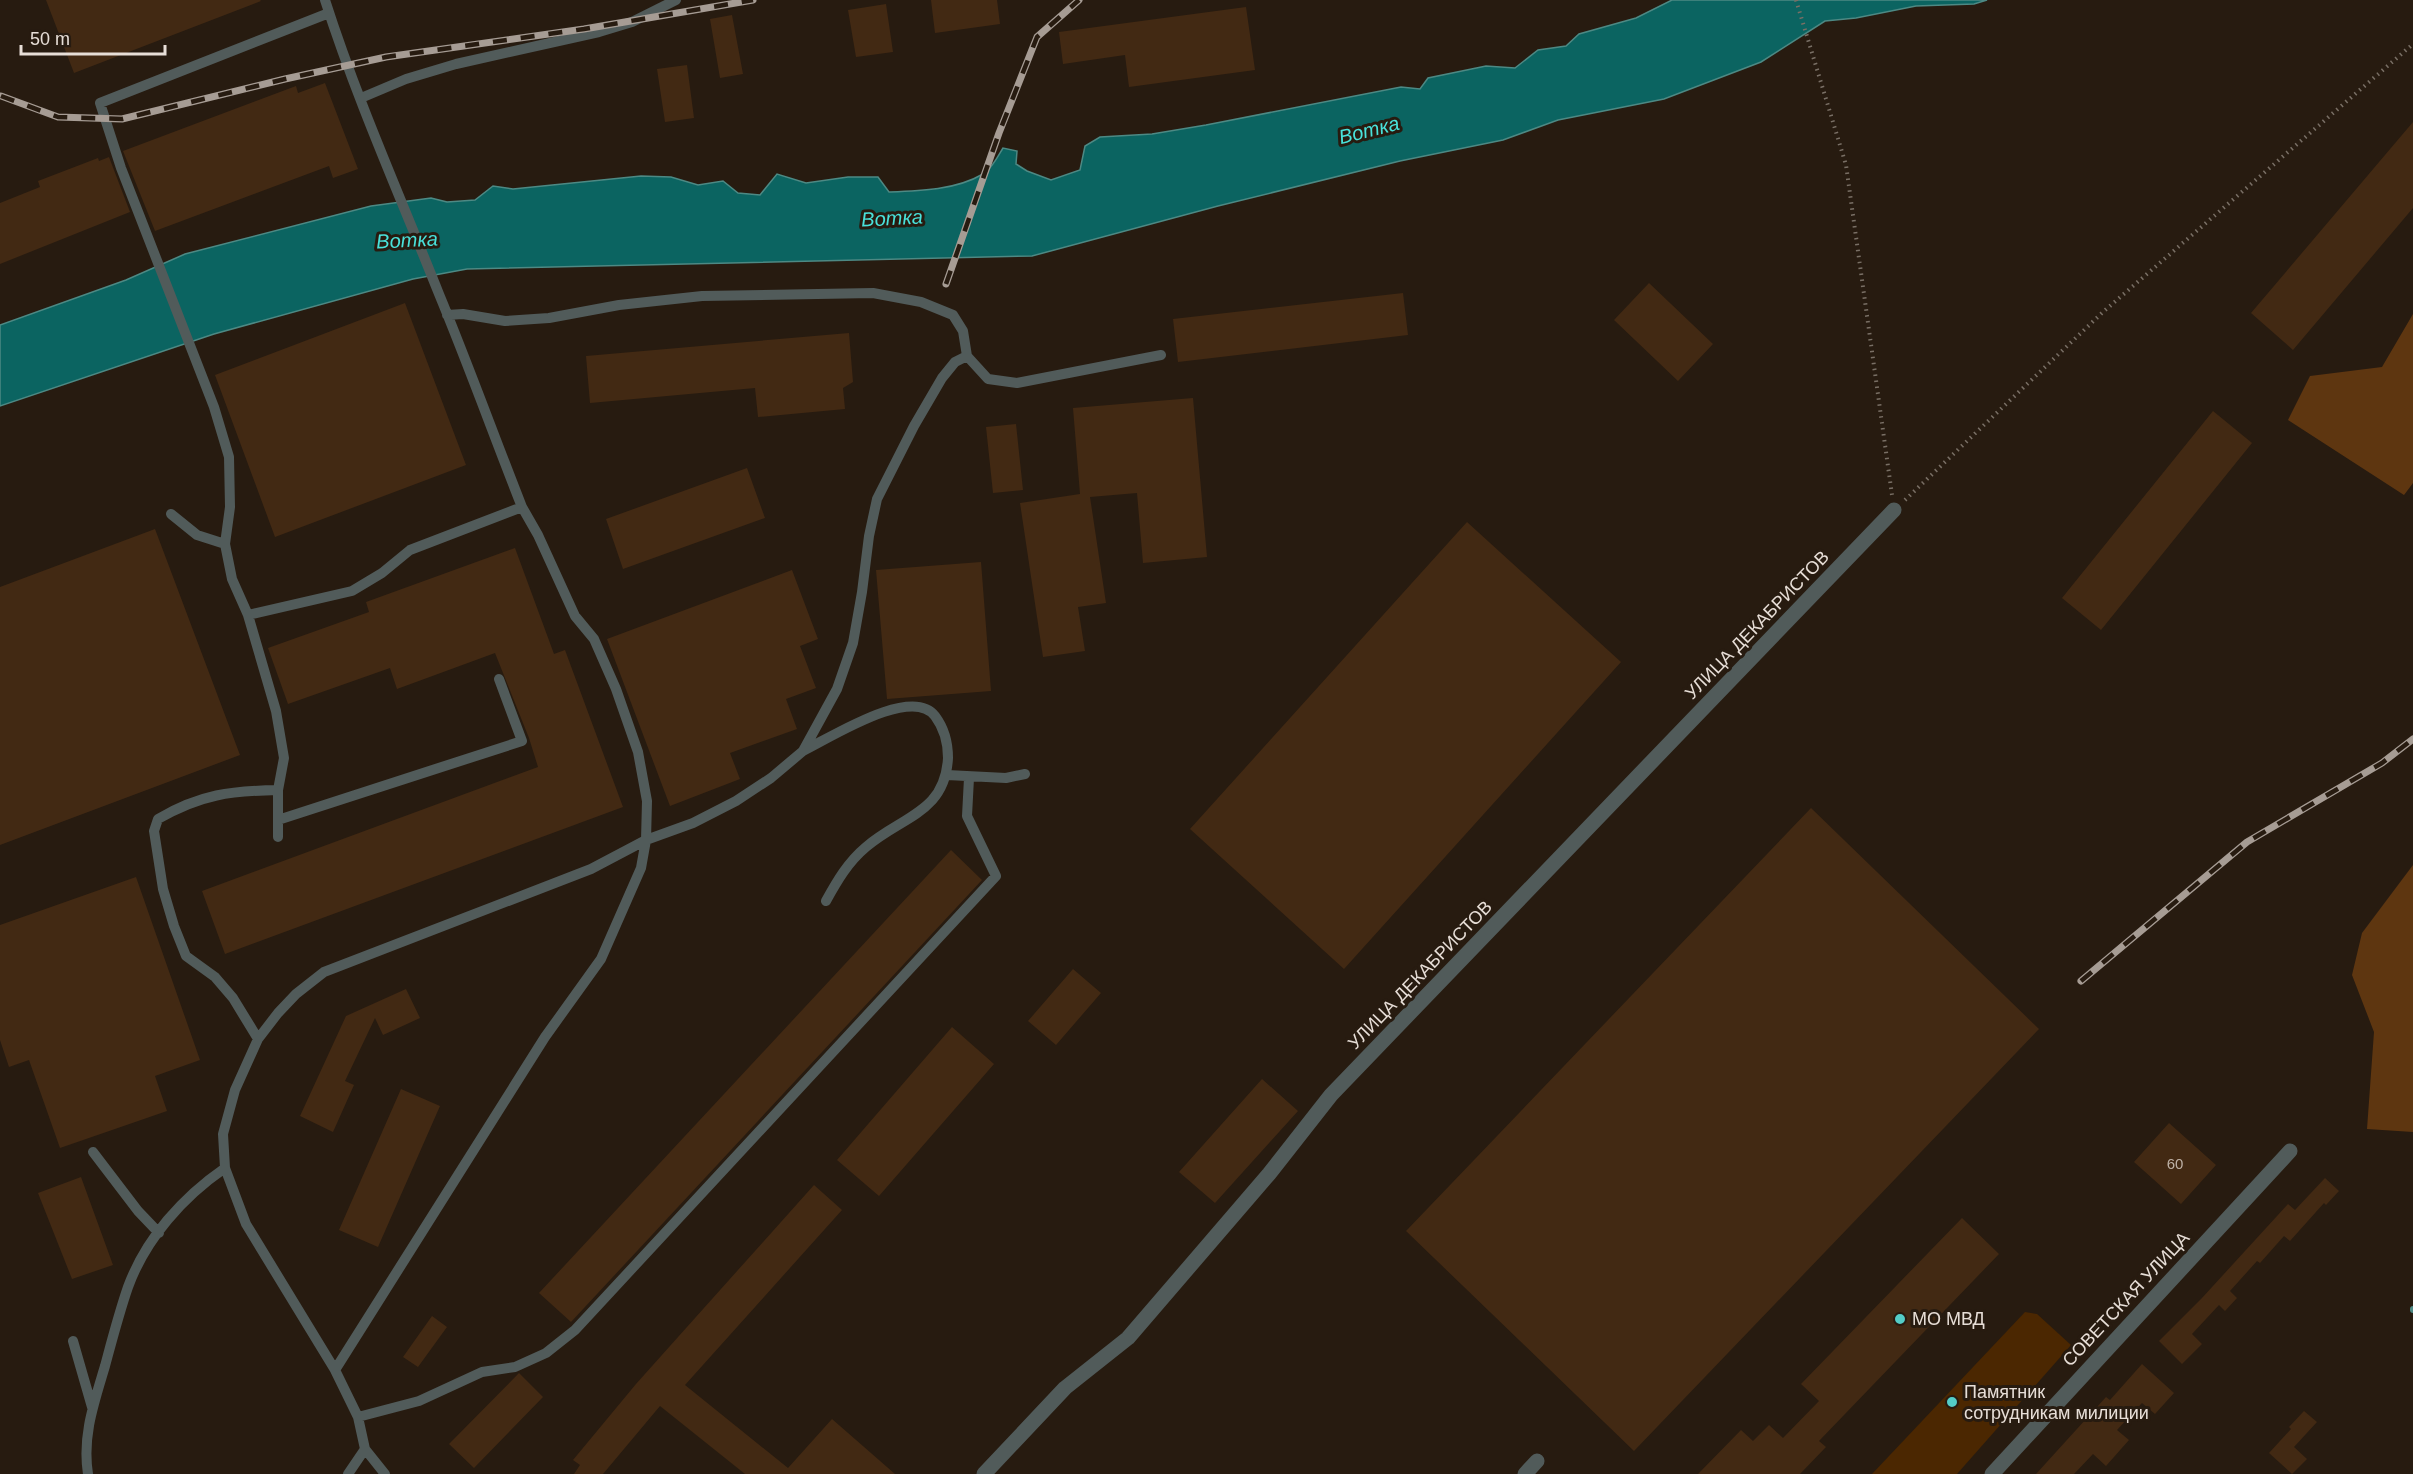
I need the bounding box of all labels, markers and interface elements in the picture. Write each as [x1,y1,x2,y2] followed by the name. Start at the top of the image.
[21,18,165,56] scale bar
[30,29,70,49] text: 50 m
[1336,112,1402,148] water label: Вотка
[861,205,923,231] water label: Вотка
[376,227,438,253] water label: Вотка
[1681,547,1833,703] street label: УЛИЦА ДЕКАБРИСТОВ
[1344,897,1496,1053] street label: УЛИЦА ДЕКАБРИСТОВ
[2167,1155,2183,1172] house number: 60
[2059,1228,2193,1370] street label: СОВЕТСКАЯ УЛИЦА
[1912,1309,1985,1329] place label: МО МВД
[1893,1312,1907,1326] marker: МО МВД
[1964,1382,2149,1423] place label: Памятник сотрудникам милиции
[1945,1395,1959,1409] marker: Памятник сотрудникам милиции

